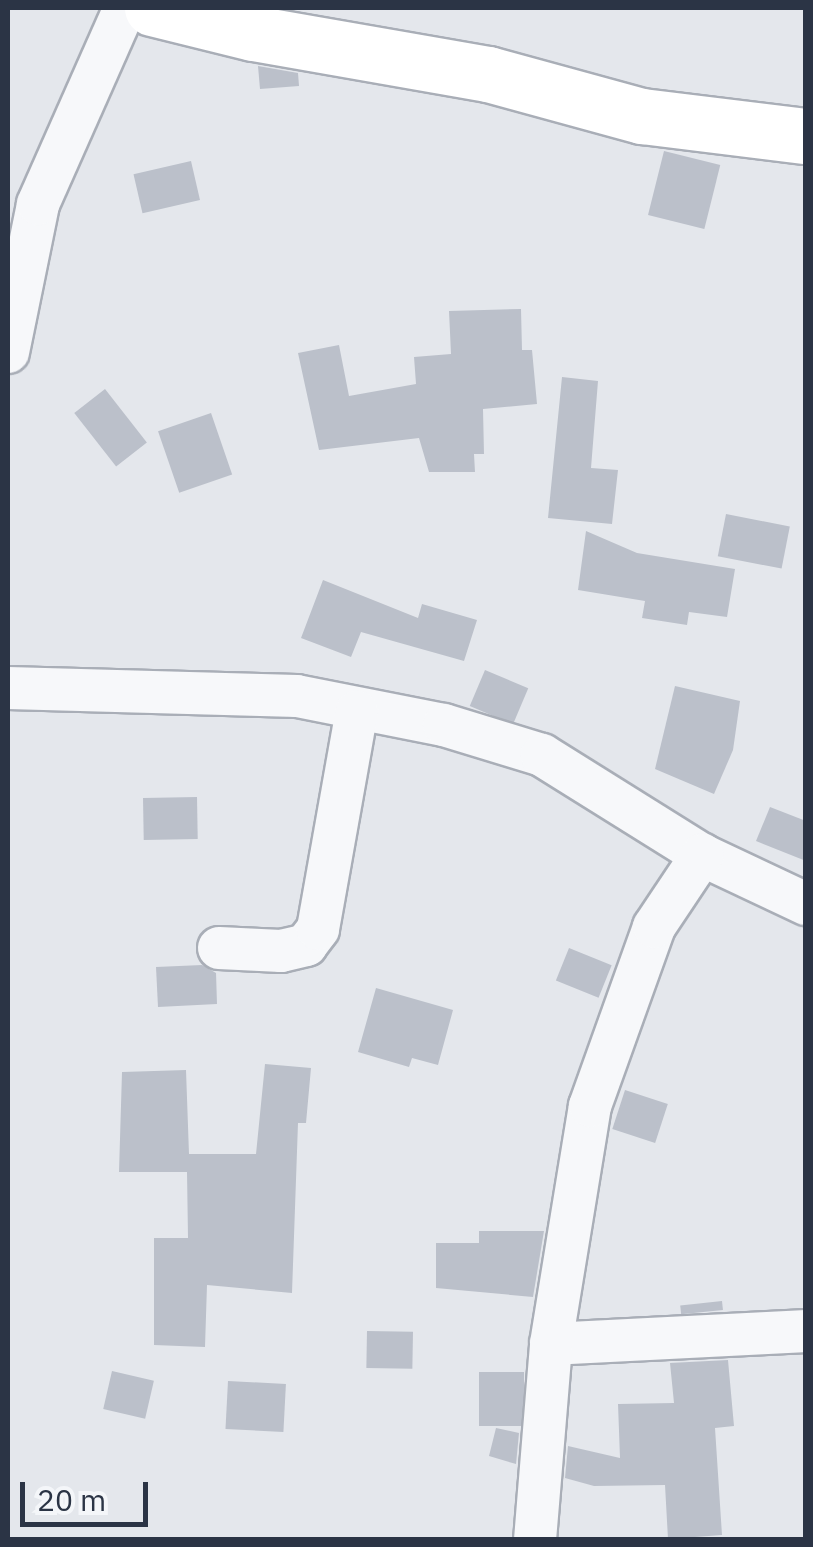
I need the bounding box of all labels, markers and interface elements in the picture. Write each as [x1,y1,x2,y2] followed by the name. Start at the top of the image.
[25,1462,152,1524] scale bar
[37,1480,106,1519] text: 20 m

